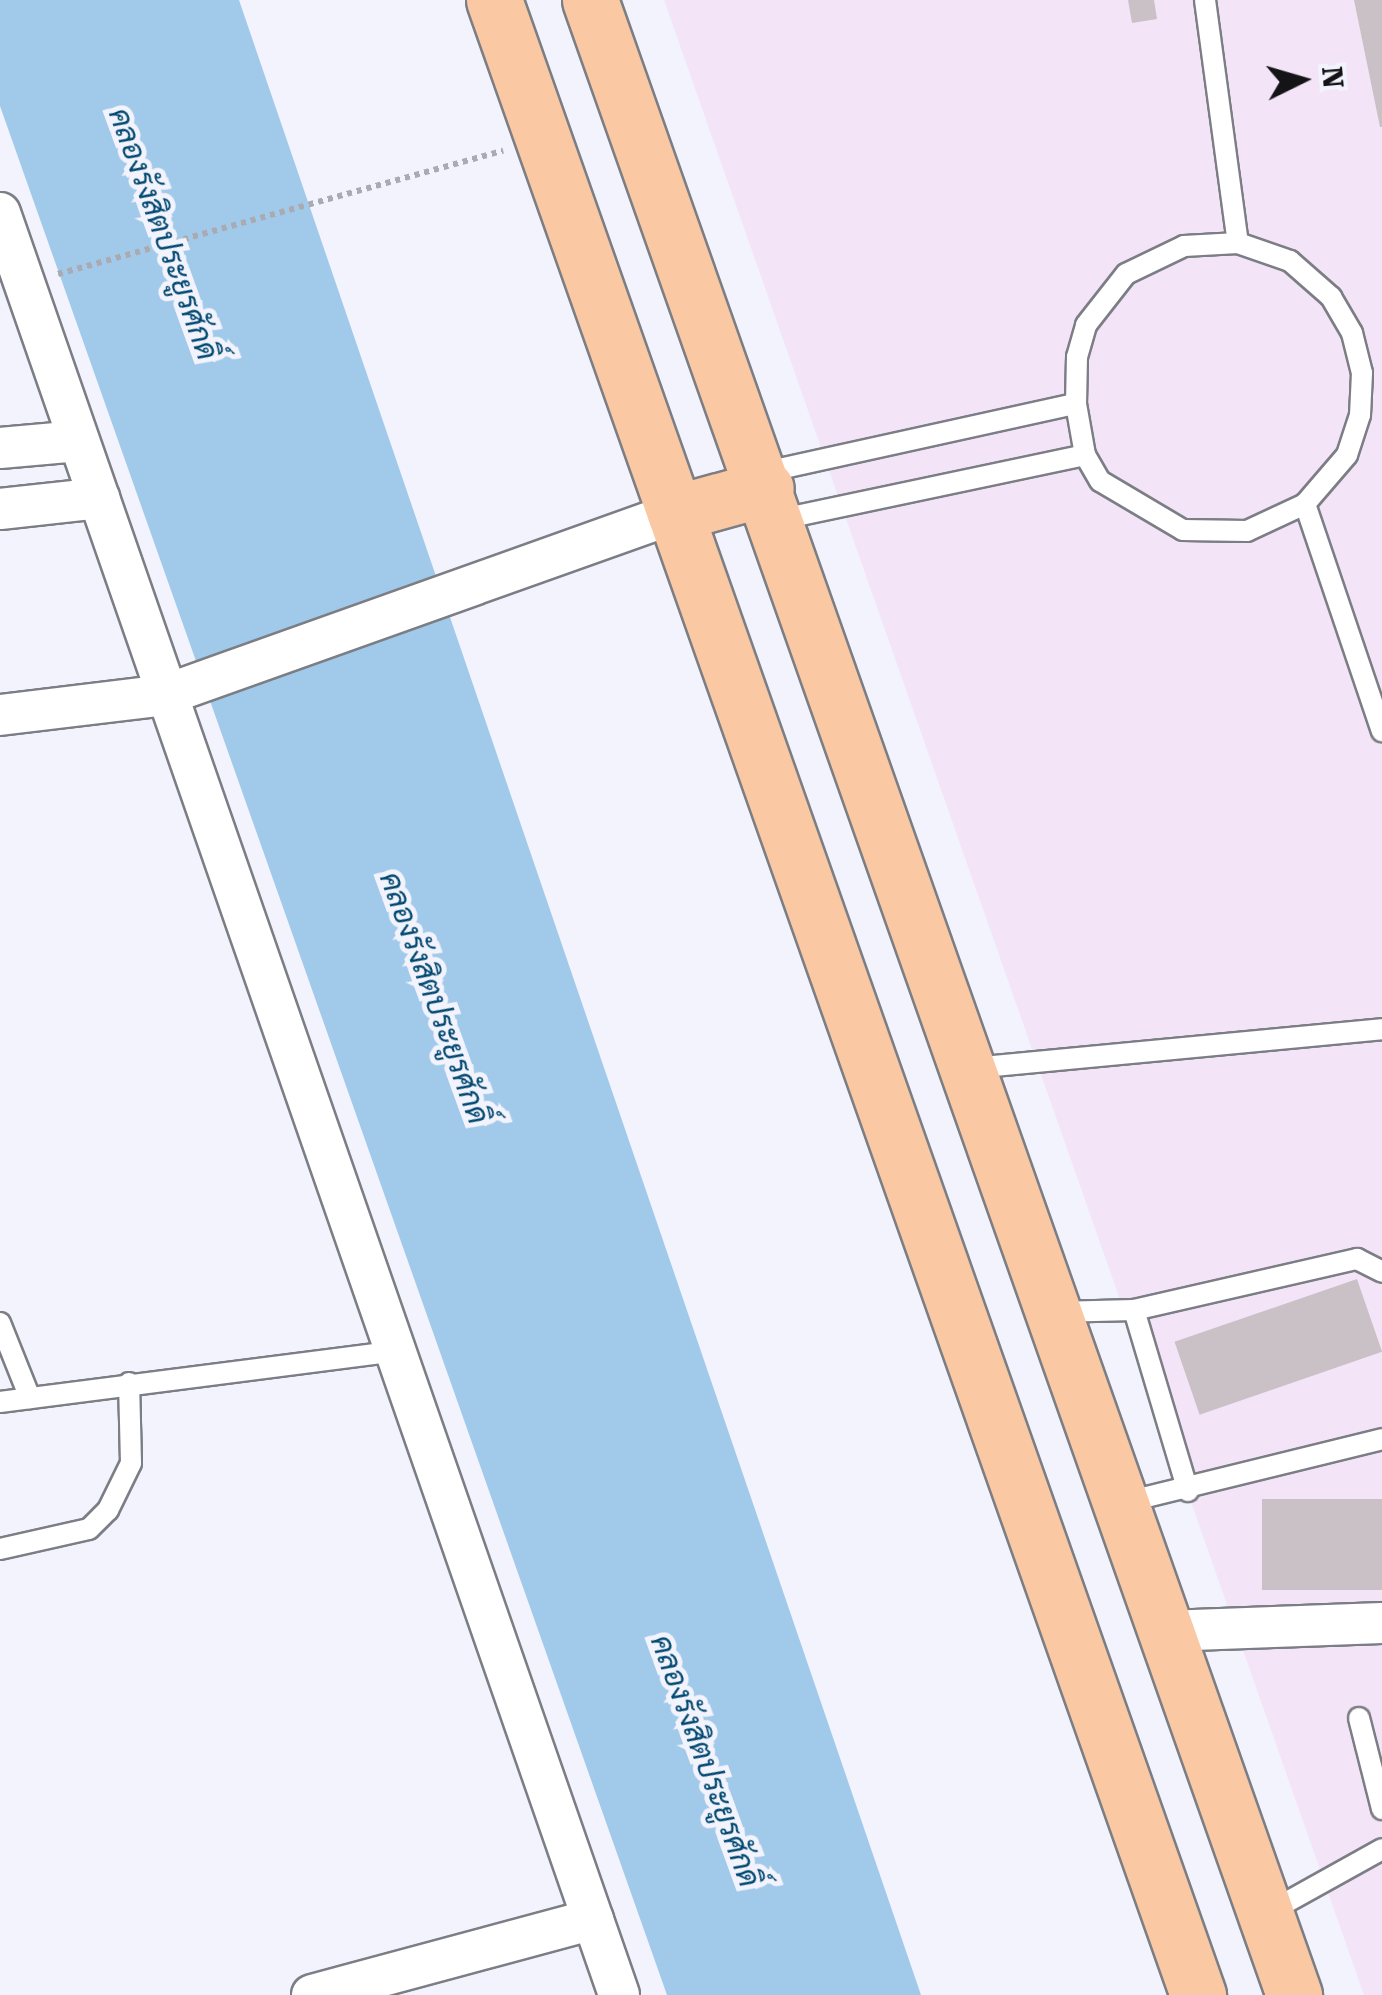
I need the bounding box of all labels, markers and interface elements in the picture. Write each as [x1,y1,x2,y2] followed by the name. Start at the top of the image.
[1252,30,1352,130] north arrow
[1315,65,1350,90] text: N
[101,103,225,365] water label: คลองรังสิตประยูรศักดิ์
[372,867,496,1129] water label: คลองรังสิตประยูรศักดิ์
[643,1630,767,1892] water label: คลองรังสิตประยูรศักดิ์

